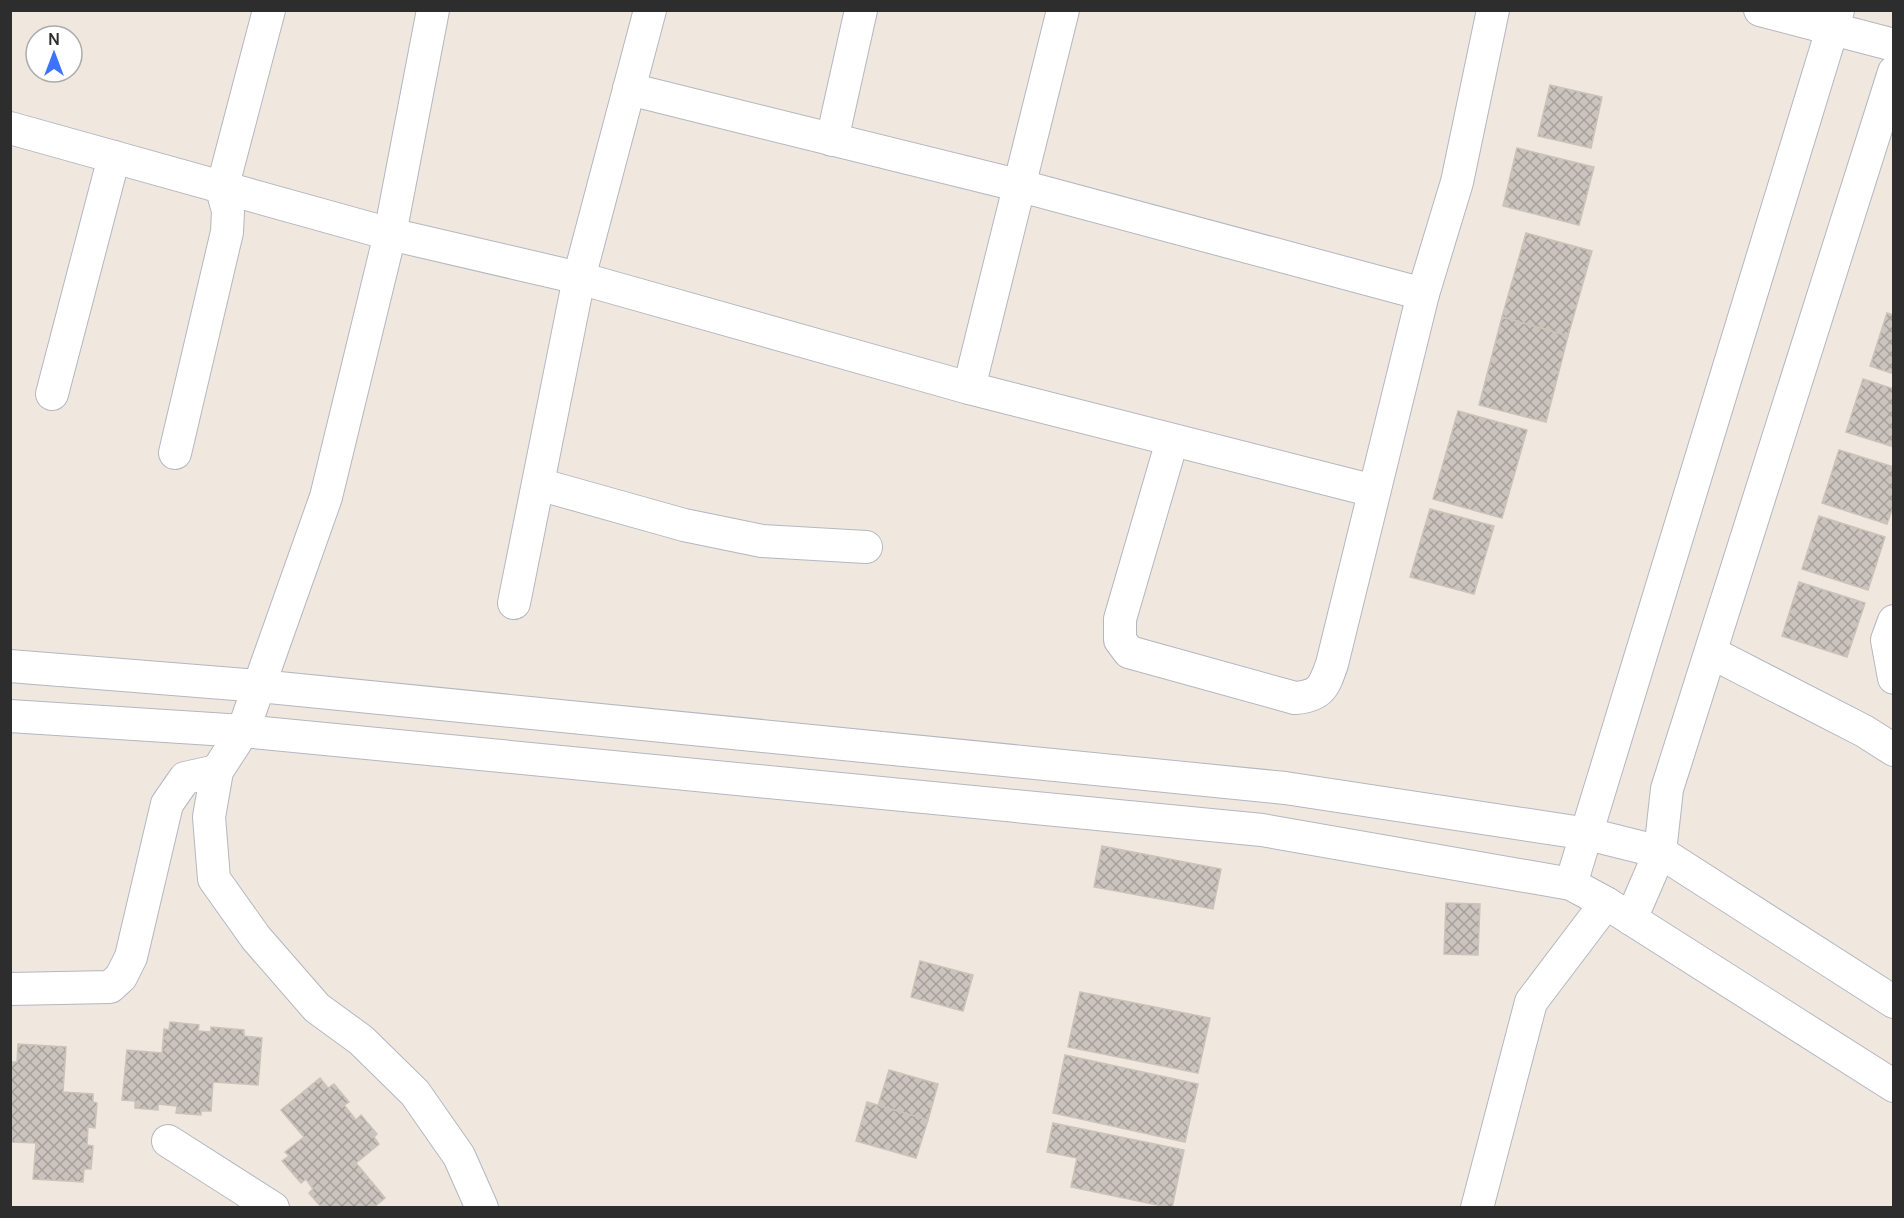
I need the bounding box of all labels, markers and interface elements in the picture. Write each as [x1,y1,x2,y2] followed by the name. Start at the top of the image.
[24,24,84,84] north arrow
[48,28,60,50] text: N

